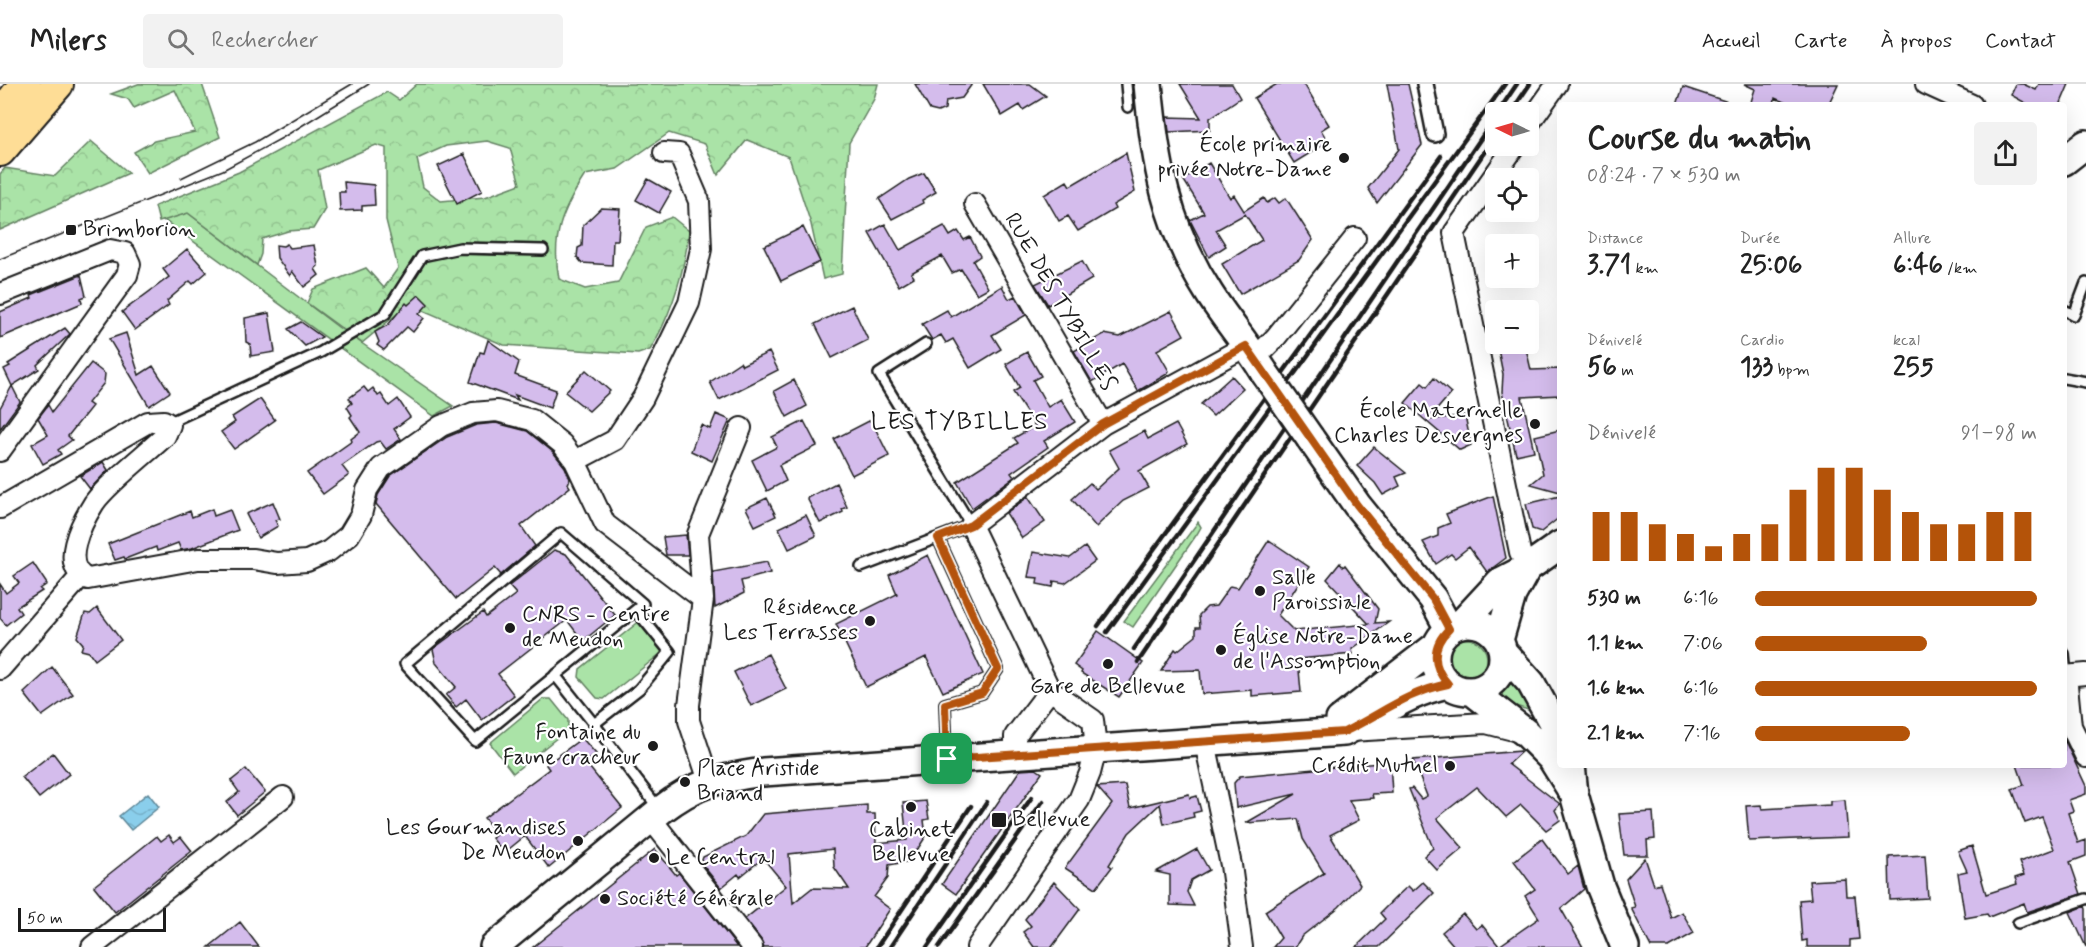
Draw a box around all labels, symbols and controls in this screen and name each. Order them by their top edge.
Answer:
search box [143,14,563,68]
text: Milers [30,23,107,60]
icon: search [164,25,197,58]
text: Rechercher [212,27,319,55]
text: Accueil [1702,27,1761,55]
text: Carte [1794,27,1848,55]
text: À propos [1881,27,1952,55]
text: Contact [1985,27,2056,55]
north arrow [1485,102,1539,156]
map controls [1485,102,1539,354]
text: Course du matin [1587,117,1811,161]
button: share [1974,122,2037,185]
place label: École primaire privée Notre-Dame [1157,130,1332,184]
marker: École primaire privée Notre-Dame [1337,151,1351,165]
text: 08:24 · 7 × 530 m [1587,162,1741,189]
button: locate [1485,168,1539,222]
street label: RUE DES TYBILLES [998,208,1122,396]
place label: Brimborion [83,216,195,244]
marker: Brimborion [64,223,78,237]
text: Distance [1587,228,1643,249]
text: Durée [1740,228,1780,249]
text: Allure [1893,228,1931,249]
button: + [1485,234,1539,288]
text: 3.71 [1587,249,1631,283]
text: 25:06 [1740,249,1802,283]
text: 6:46 [1893,249,1943,283]
text: km [1631,258,1659,279]
text: /km [1943,258,1977,279]
button: − [1485,300,1539,354]
text: Dénivelé [1587,330,1642,351]
text: Cardio [1740,330,1784,351]
text: kcal [1893,330,1920,351]
text: 56 [1587,351,1617,385]
text: 133 [1740,351,1773,385]
text: 255 [1893,351,1934,385]
text: m [1617,360,1634,381]
text: bpm [1773,360,1810,381]
place label: École Maternelle Charles Desvergnes [1334,396,1523,451]
district label: LES TYBILLES [871,407,1049,438]
marker: École Maternelle Charles Desvergnes [1528,417,1542,431]
text: Dénivelé [1587,420,1656,447]
text: 91–98 m [1961,420,2037,447]
place label: Salle Paroissiale [1272,564,1372,617]
marker: Salle Paroissiale [1253,584,1267,598]
text: 530 m [1587,585,1641,612]
text: 6:16 [1683,585,1719,612]
place label: Résidence Les Terrasses [723,594,858,647]
place label: CNRS - Centre de Meudon [522,601,670,654]
marker: Résidence Les Terrasses [863,614,877,628]
marker: CNRS - Centre de Meudon [503,621,517,635]
place label: Église Notre-Dame de l'Assomption [1233,622,1413,676]
text: 1.1 km [1587,630,1644,657]
text: 7:06 [1683,630,1723,657]
marker: Église Notre-Dame de l'Assomption [1214,643,1228,657]
marker: Gare de Bellevue [1101,657,1115,671]
place label: Gare de Bellevue [1030,673,1186,701]
text: 1.6 km [1587,675,1645,702]
text: 6:16 [1683,675,1719,702]
place label: Fontaine du Faune cracheur [503,719,641,772]
text: 2.1 km [1587,720,1644,747]
text: 7:16 [1683,720,1720,747]
pin [921,733,972,784]
marker: Fontaine du Faune cracheur [646,739,660,753]
icon: arrive [930,742,963,775]
place label: Crédit Mutuel [1311,752,1438,780]
place label: Place Aristide Briand [697,755,819,808]
marker: Crédit Mutuel [1443,759,1457,773]
marker: Place Aristide Briand [678,775,692,789]
marker: Cabinet Bellevue [904,800,918,814]
place label: Bellevue [1012,806,1090,834]
marker: Bellevue [990,811,1008,829]
place label: Les Gourmandises De Meudon [386,814,566,867]
place label: Cabinet Bellevue [869,816,953,869]
marker: Les Gourmandises De Meudon [571,834,585,848]
place label: Le Central [666,844,775,872]
marker: Le Central [647,851,661,865]
place label: Société Générale [617,885,774,913]
marker: Société Générale [598,892,612,906]
scale bar [18,905,166,932]
text: 50 m [27,908,63,929]

